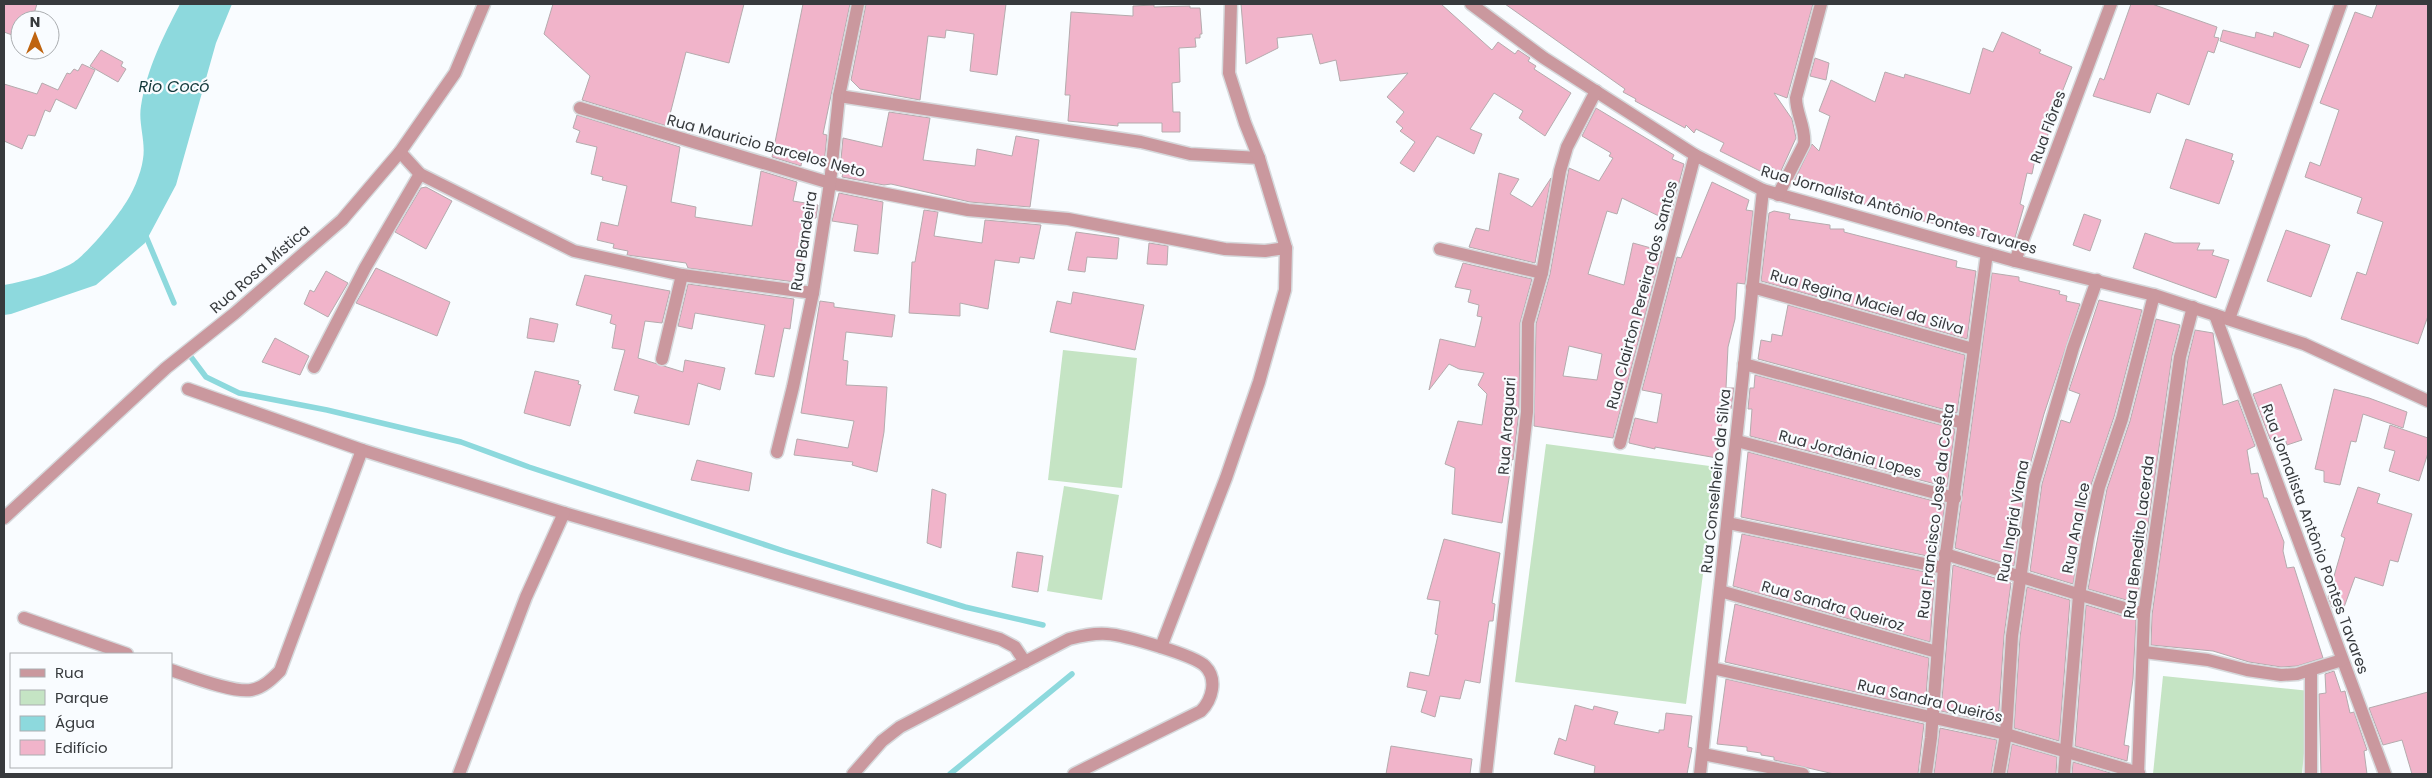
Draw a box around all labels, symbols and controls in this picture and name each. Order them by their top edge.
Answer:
north arrow [10,10,60,60]
text: N [30,12,40,32]
water label: Rio Cocó [138,75,210,98]
street label: Rua Flôres [2025,87,2071,166]
street label: Rua Mauricio Barcelos Neto [665,109,868,182]
street label: Rua Jornalista Antônio Pontes Tavares [1759,160,2040,259]
street label: Rua Clairton Pereira dos Santos [1601,178,1682,411]
street label: Rua Bandeira [785,190,822,292]
street label: Rua Rosa Mística [205,219,314,318]
street label: Rua Regina Maciel da Silva [1768,264,1967,339]
street label: Rua Araguari [1493,376,1520,476]
street label: Rua Conselheiro da Silva [1695,388,1736,574]
street label: Rua Jornalista Antônio Pontes Tavares [2257,401,2374,677]
street label: Rua Francisco José da Costa [1912,402,1959,620]
street label: Rua Jordânia Lopes [1776,424,1924,483]
street label: Rua Benedito Lacerda [2118,454,2159,620]
street label: Rua Ingrid Viana [1991,458,2034,584]
street label: Rua Ana Ilce [2056,480,2095,575]
street label: Rua Sandra Queiroz [1759,575,1907,636]
legend [10,653,172,768]
text: Rua [55,662,84,683]
street label: Rua Sandra Queirós [1855,674,2005,728]
text: Parque [55,687,108,708]
text: Água [55,712,95,733]
text: Edifício [55,737,108,758]

